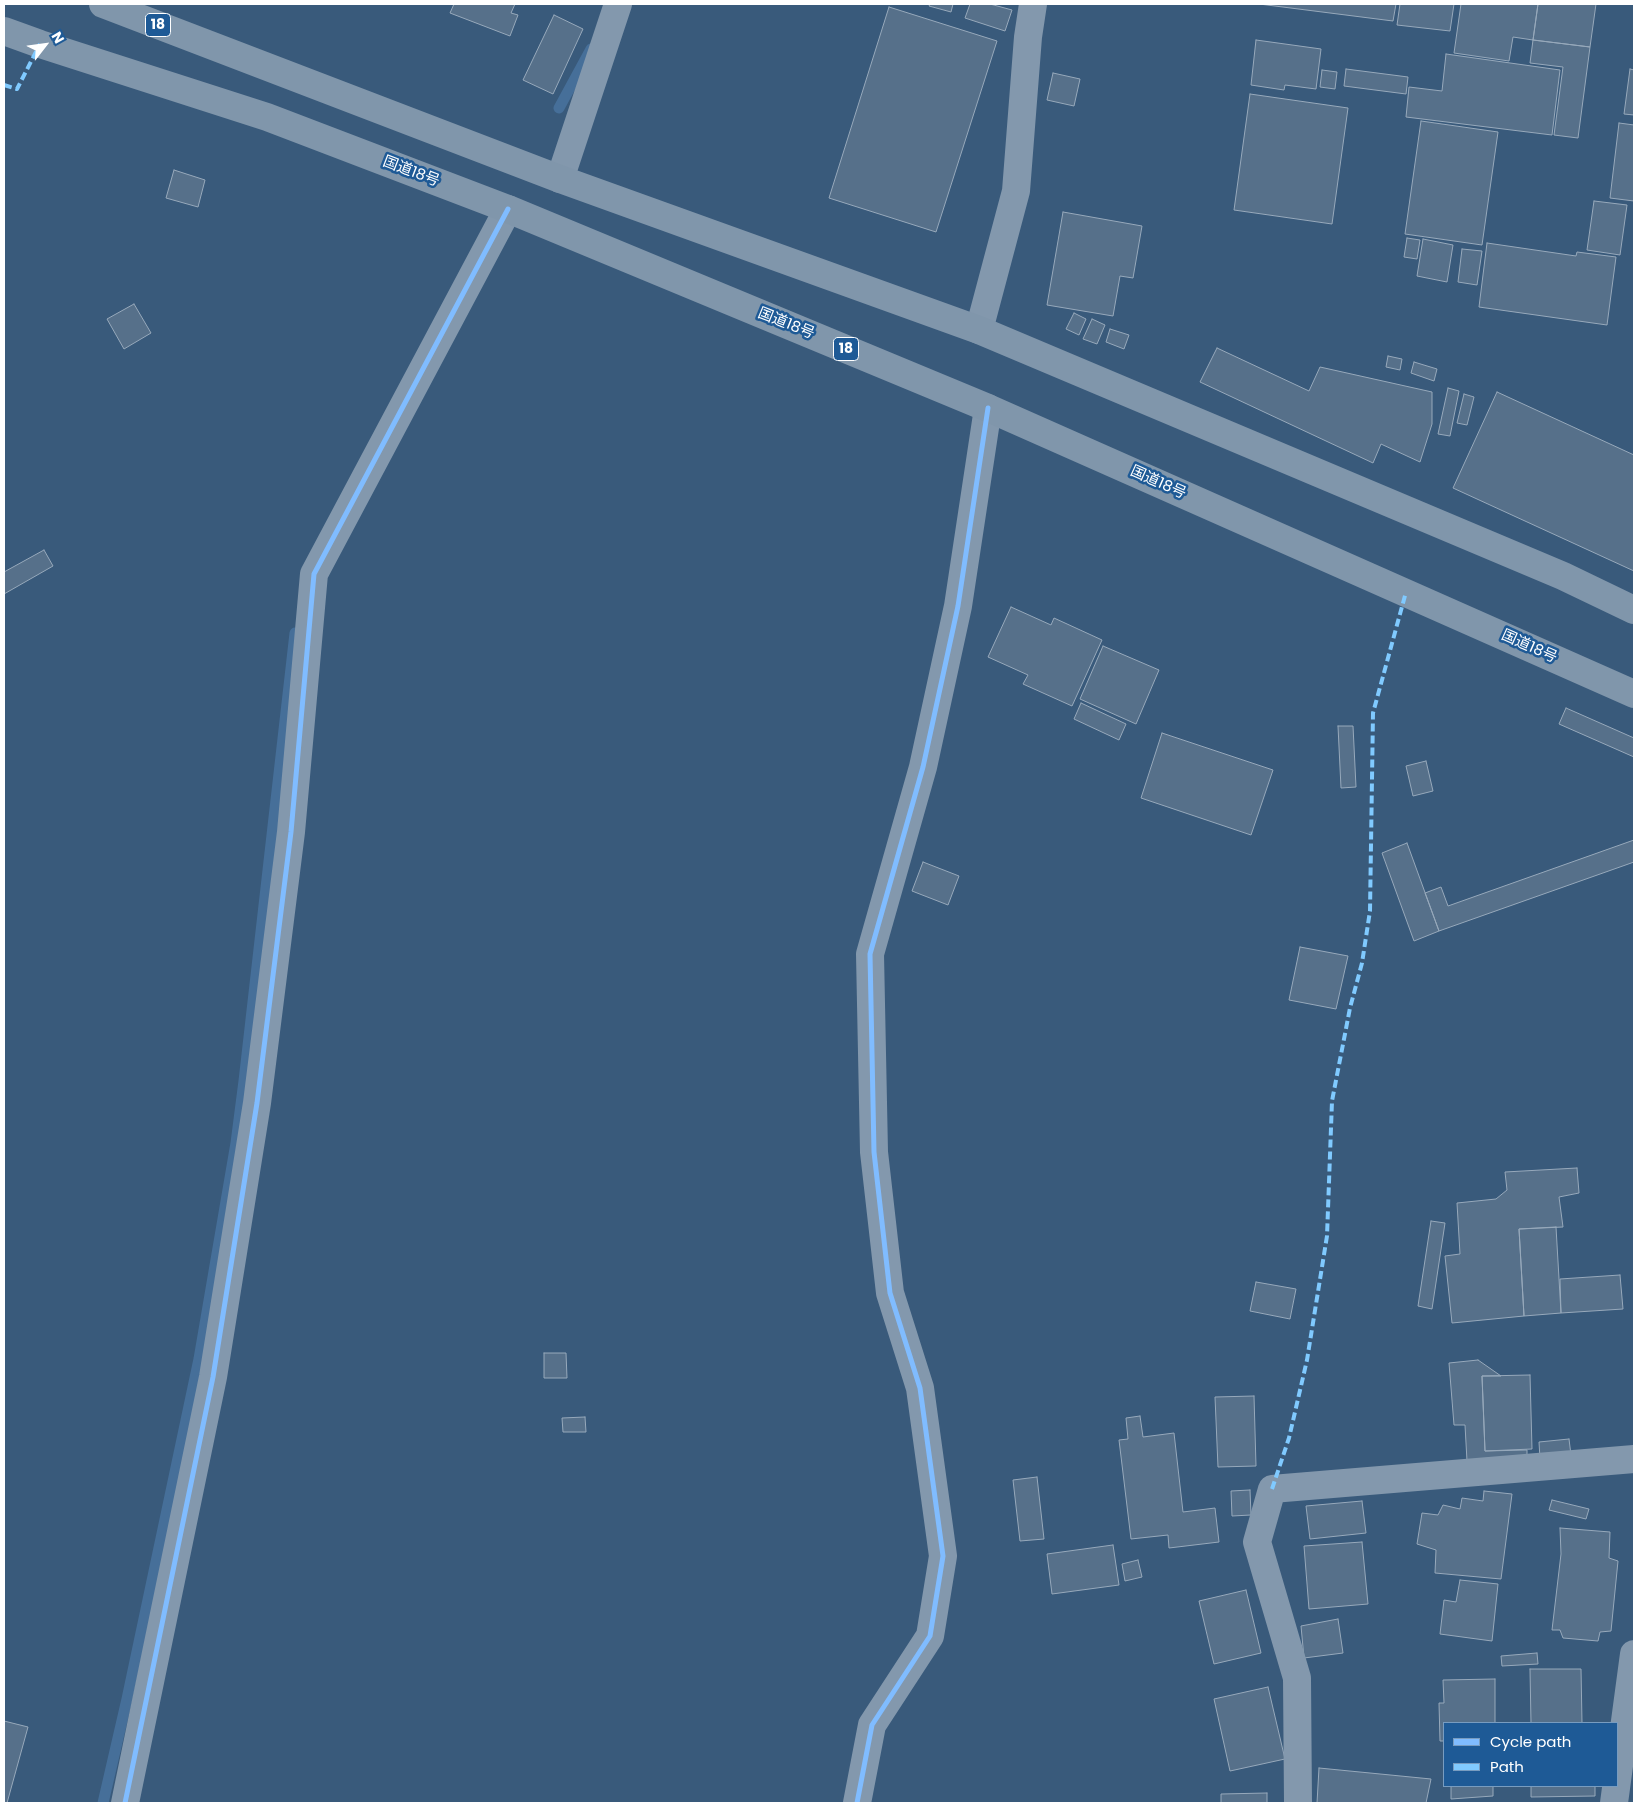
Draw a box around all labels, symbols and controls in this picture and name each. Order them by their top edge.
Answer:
road number: 18 [146,14,170,36]
north arrow [20,20,70,70]
text: N [47,28,69,47]
street label: 国道18号 [380,153,442,191]
street label: 国道18号 [755,305,817,343]
road number: 18 [834,338,858,360]
street label: 国道18号 [1127,463,1189,503]
street label: 国道18号 [1498,627,1560,667]
legend [1443,1722,1618,1787]
text: Cycle path [1490,1731,1571,1752]
text: Path [1490,1756,1524,1777]

